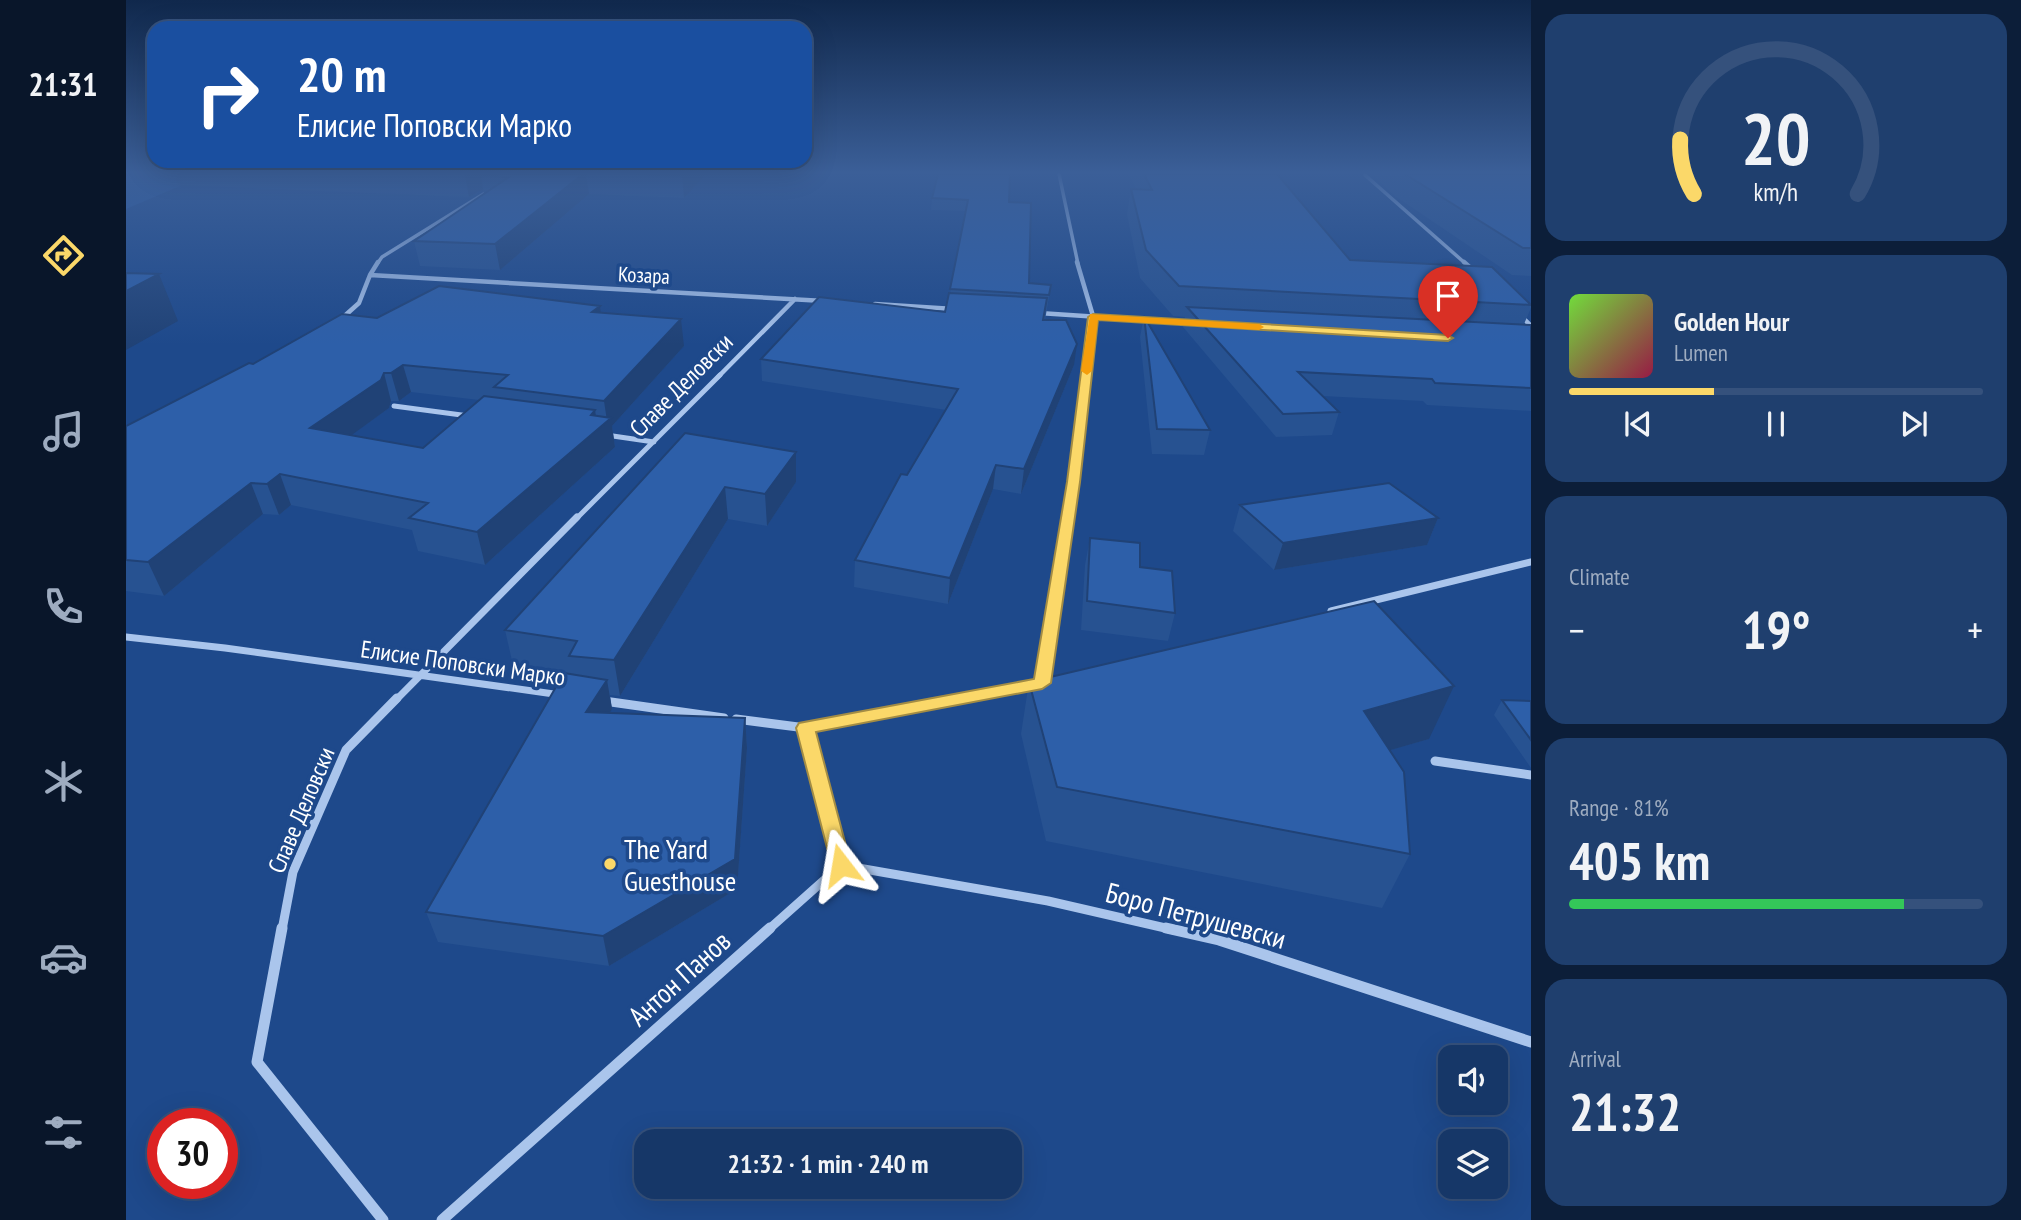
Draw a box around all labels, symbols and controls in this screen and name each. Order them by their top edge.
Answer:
text: 20 m [297,42,386,106]
icon: right [182,49,273,140]
text: 21:31 [28,63,98,105]
text: 20 [1741,90,1811,184]
text: Елисие Поповски Марко [297,104,572,146]
text: km/h [1754,175,1798,207]
icon: directions [39,231,88,280]
street label: Козара [617,260,671,290]
pin [1418,266,1478,338]
icon: arrive [1429,277,1467,315]
text: Golden Hour [1674,305,1789,338]
street label: Славе Деловски [623,327,739,443]
text: Lumen [1674,338,1728,367]
icon: previous [1619,405,1657,443]
icon: pause [1757,405,1795,443]
icon: next [1895,405,1933,443]
icon: music [39,407,88,456]
text: Climate [1569,562,1630,591]
icon: phone [39,582,88,631]
text: 19° [1742,596,1810,663]
text: − [1569,605,1585,654]
text: + [1967,605,1983,654]
street label: Елисие Поповски Марко [359,633,567,693]
street label: Славе Деловски [261,742,341,878]
icon: climate [39,757,88,806]
text: Range · 81% [1569,793,1669,822]
text: 405 km [1569,827,1710,894]
position arrow [804,828,878,902]
place label: The Yard Guesthouse [624,830,736,899]
marker: The Yard Guesthouse [602,856,618,872]
street label: Боро Петрушевски [1102,873,1290,957]
street label: Антон Панов [620,922,738,1034]
icon: car [39,933,88,982]
text: Arrival [1569,1044,1621,1073]
map controls [1438,1045,1508,1199]
button: sound [1438,1045,1508,1115]
text: 21:32 [1569,1078,1681,1145]
icon: filters [39,1108,88,1157]
speed limit sign: 30 [147,1108,238,1199]
button: layers [1438,1129,1508,1199]
text: 21:32 · 1 min · 240 m [728,1147,928,1180]

